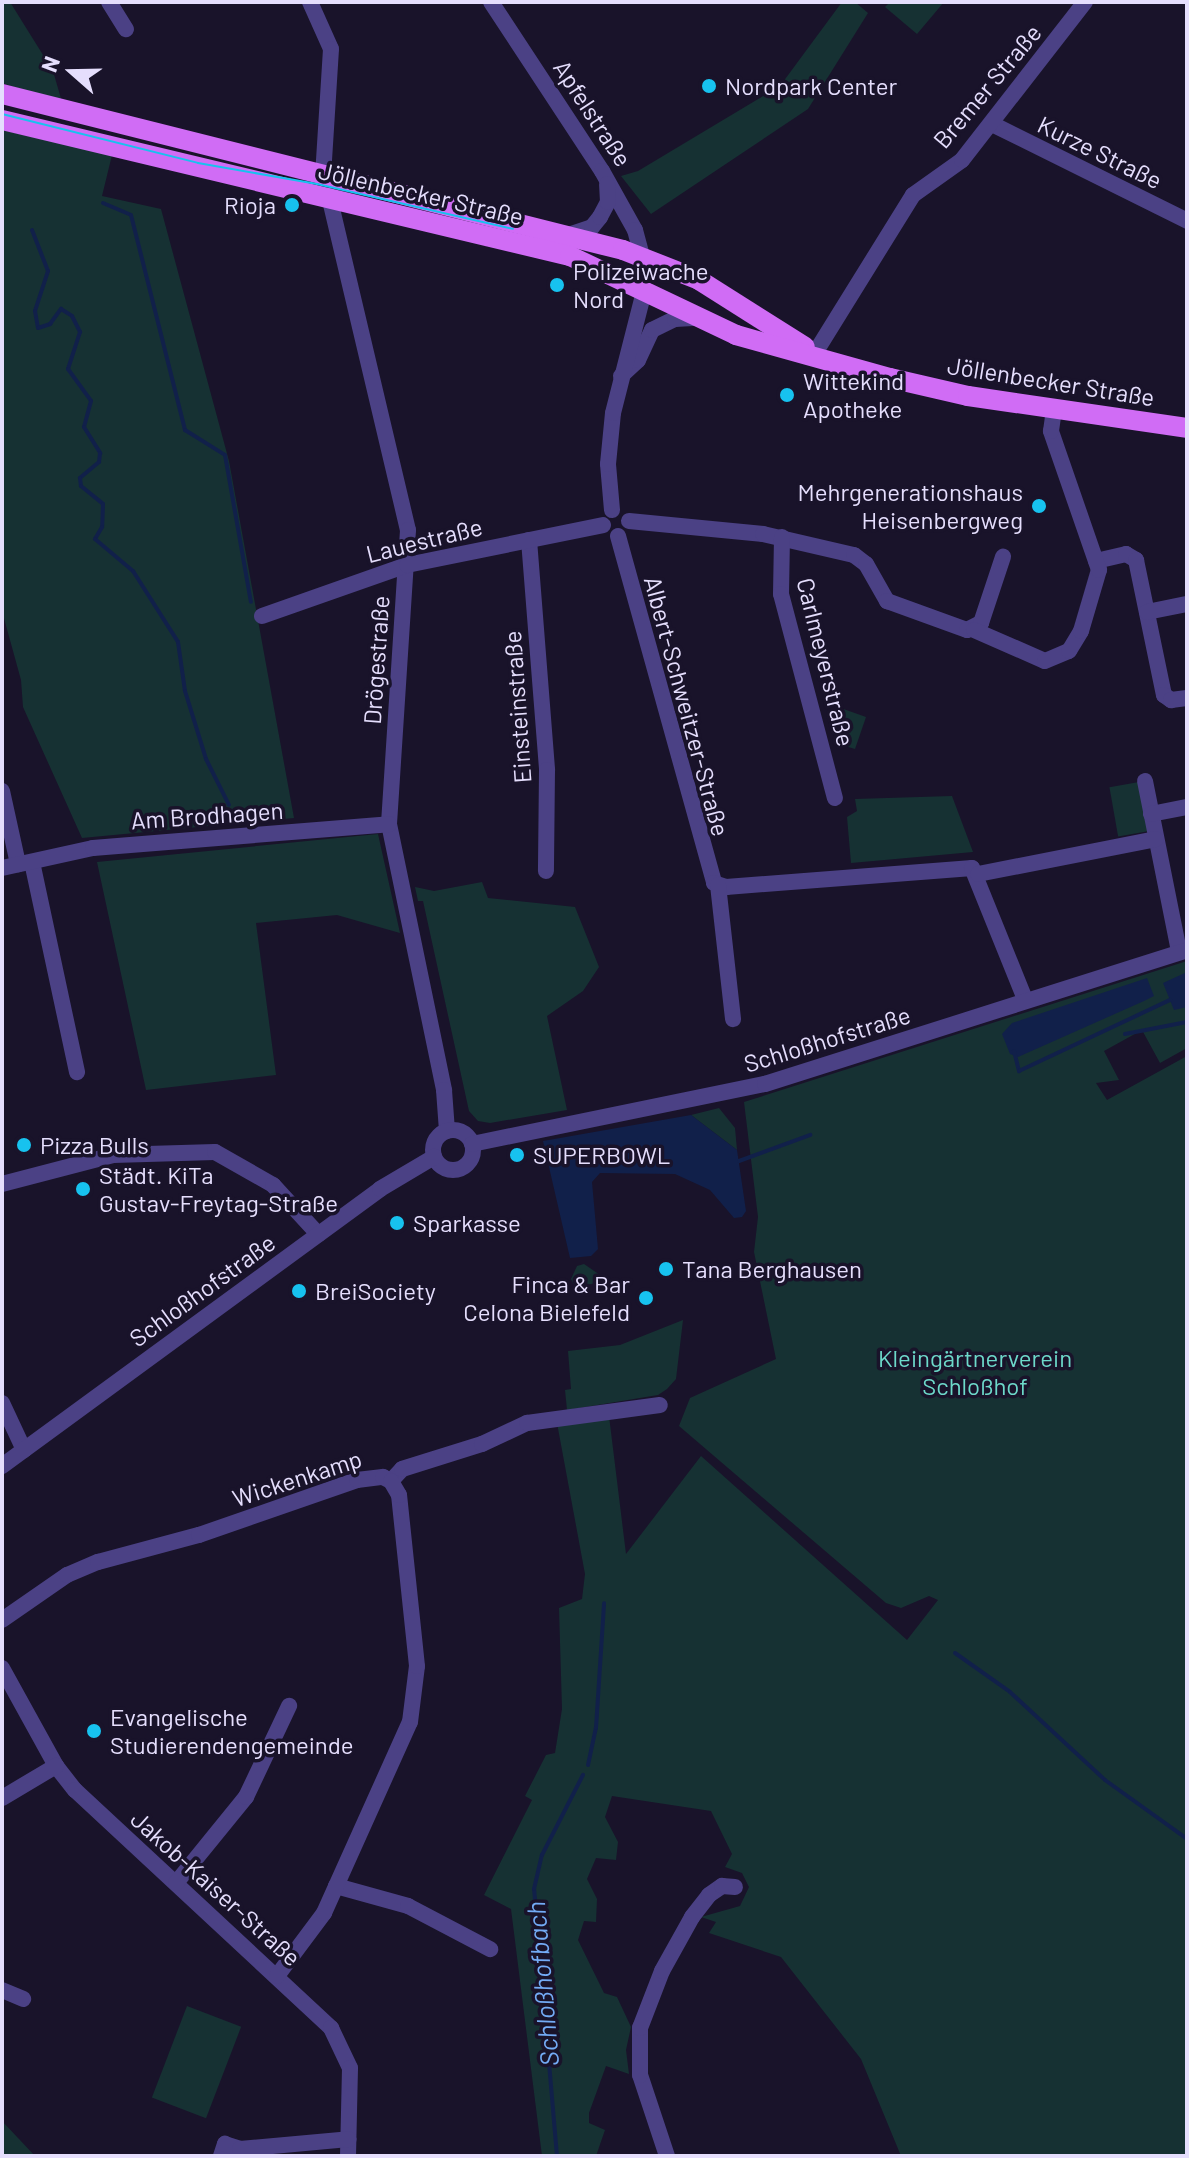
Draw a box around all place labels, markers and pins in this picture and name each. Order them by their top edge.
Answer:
place label: Nordpark Center [725,72,897,100]
marker: Nordpark Center [700,77,718,95]
place label: Rioja [224,191,276,219]
marker: Rioja [283,196,301,214]
place label: Polizeiwache Nord [573,257,708,313]
marker: Polizeiwache Nord [548,276,566,294]
place label: Wittekind Apotheke [803,367,904,423]
marker: Wittekind Apotheke [778,386,796,404]
place label: Mehrgenerationshaus Heisenbergweg [798,478,1023,534]
marker: Mehrgenerationshaus Heisenbergweg [1030,497,1048,515]
place label: Pizza Bulls [40,1131,149,1159]
marker: Pizza Bulls [15,1136,33,1154]
place label: SUPERBOWL [533,1141,670,1169]
marker: SUPERBOWL [508,1146,526,1164]
place label: Städt. KiTa Gustav-Freytag-Straße [99,1161,338,1217]
marker: Städt. KiTa Gustav-Freytag-Straße [74,1180,92,1198]
place label: Sparkasse [413,1209,521,1237]
marker: Sparkasse [388,1214,406,1232]
place label: Tana Berghausen [682,1255,862,1283]
marker: Tana Berghausen [657,1260,675,1278]
place label: Finca & Bar Celona Bielefeld [463,1270,630,1326]
place label: BreiSociety [315,1277,436,1305]
marker: BreiSociety [290,1282,308,1300]
marker: Finca & Bar Celona Bielefeld [637,1289,655,1307]
place label: Evangelische Studierendengemeinde [110,1703,354,1759]
marker: Evangelische Studierendengemeinde [85,1722,103,1740]

